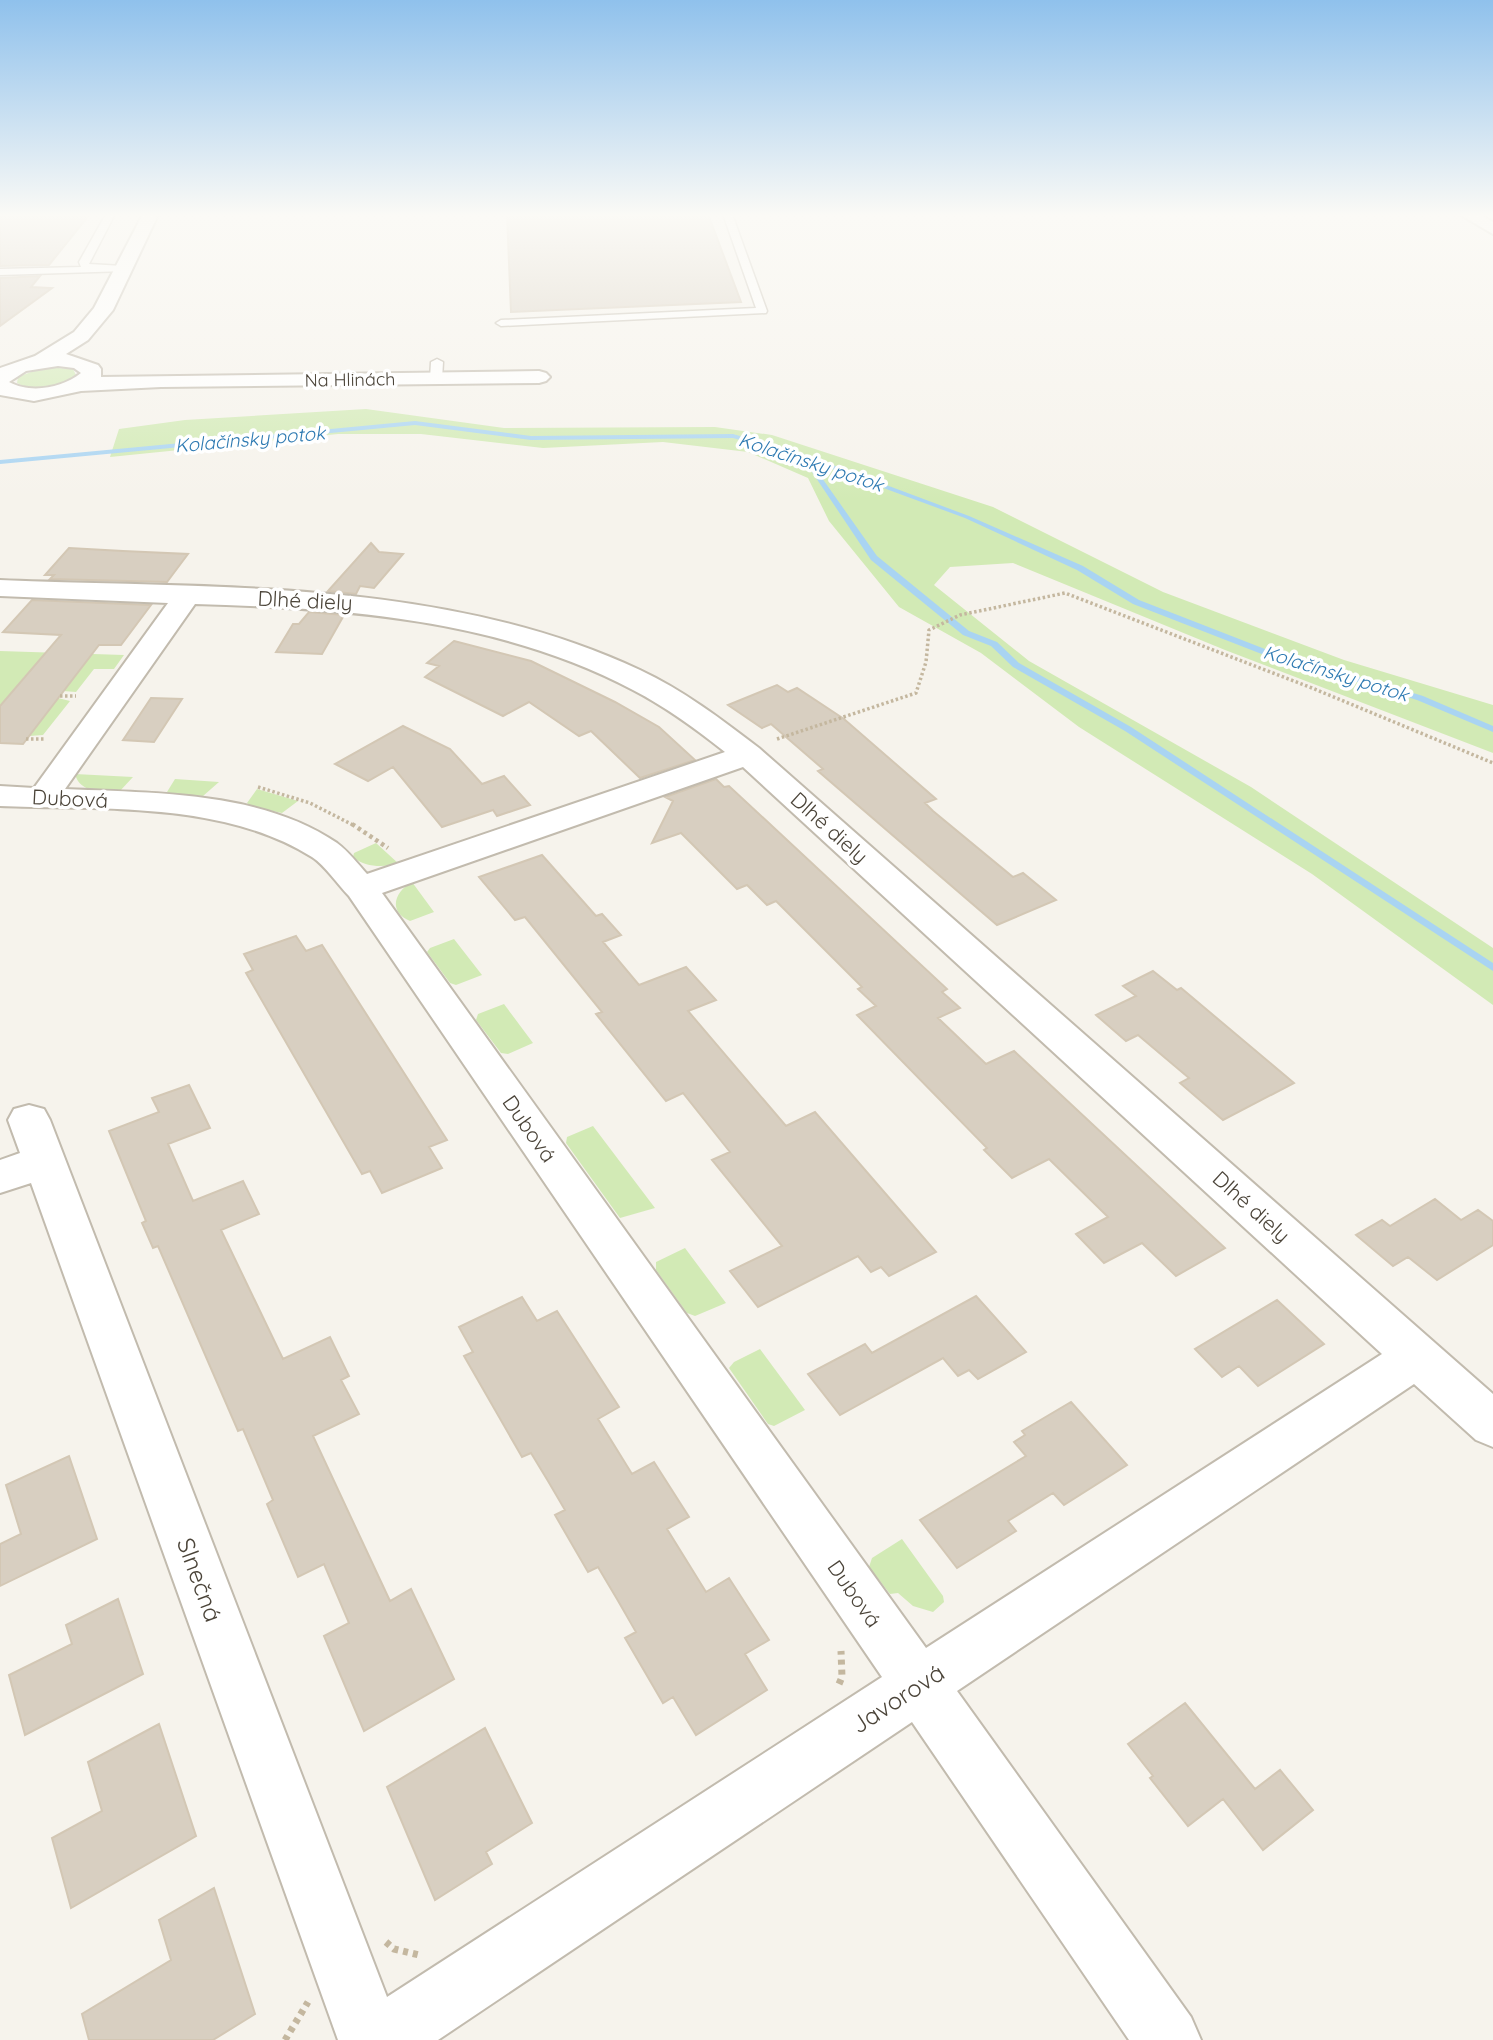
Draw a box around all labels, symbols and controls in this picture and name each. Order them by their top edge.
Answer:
street label: Na Hlinách [304,367,396,392]
water label: Kolačínsky potok [174,420,328,458]
water label: Kolačínsky potok [736,427,888,497]
street label: Dlhé diely [257,585,353,615]
water label: Kolačínsky potok [1260,639,1413,707]
street label: Dubová [31,783,109,813]
street label: Dlhé diely [786,786,874,869]
street label: Dubová [497,1090,562,1167]
street label: Dlhé diely [1208,1165,1296,1248]
street label: Slnečná [171,1534,229,1626]
street label: Dubová [822,1555,887,1632]
street label: Javorová [845,1657,950,1739]

